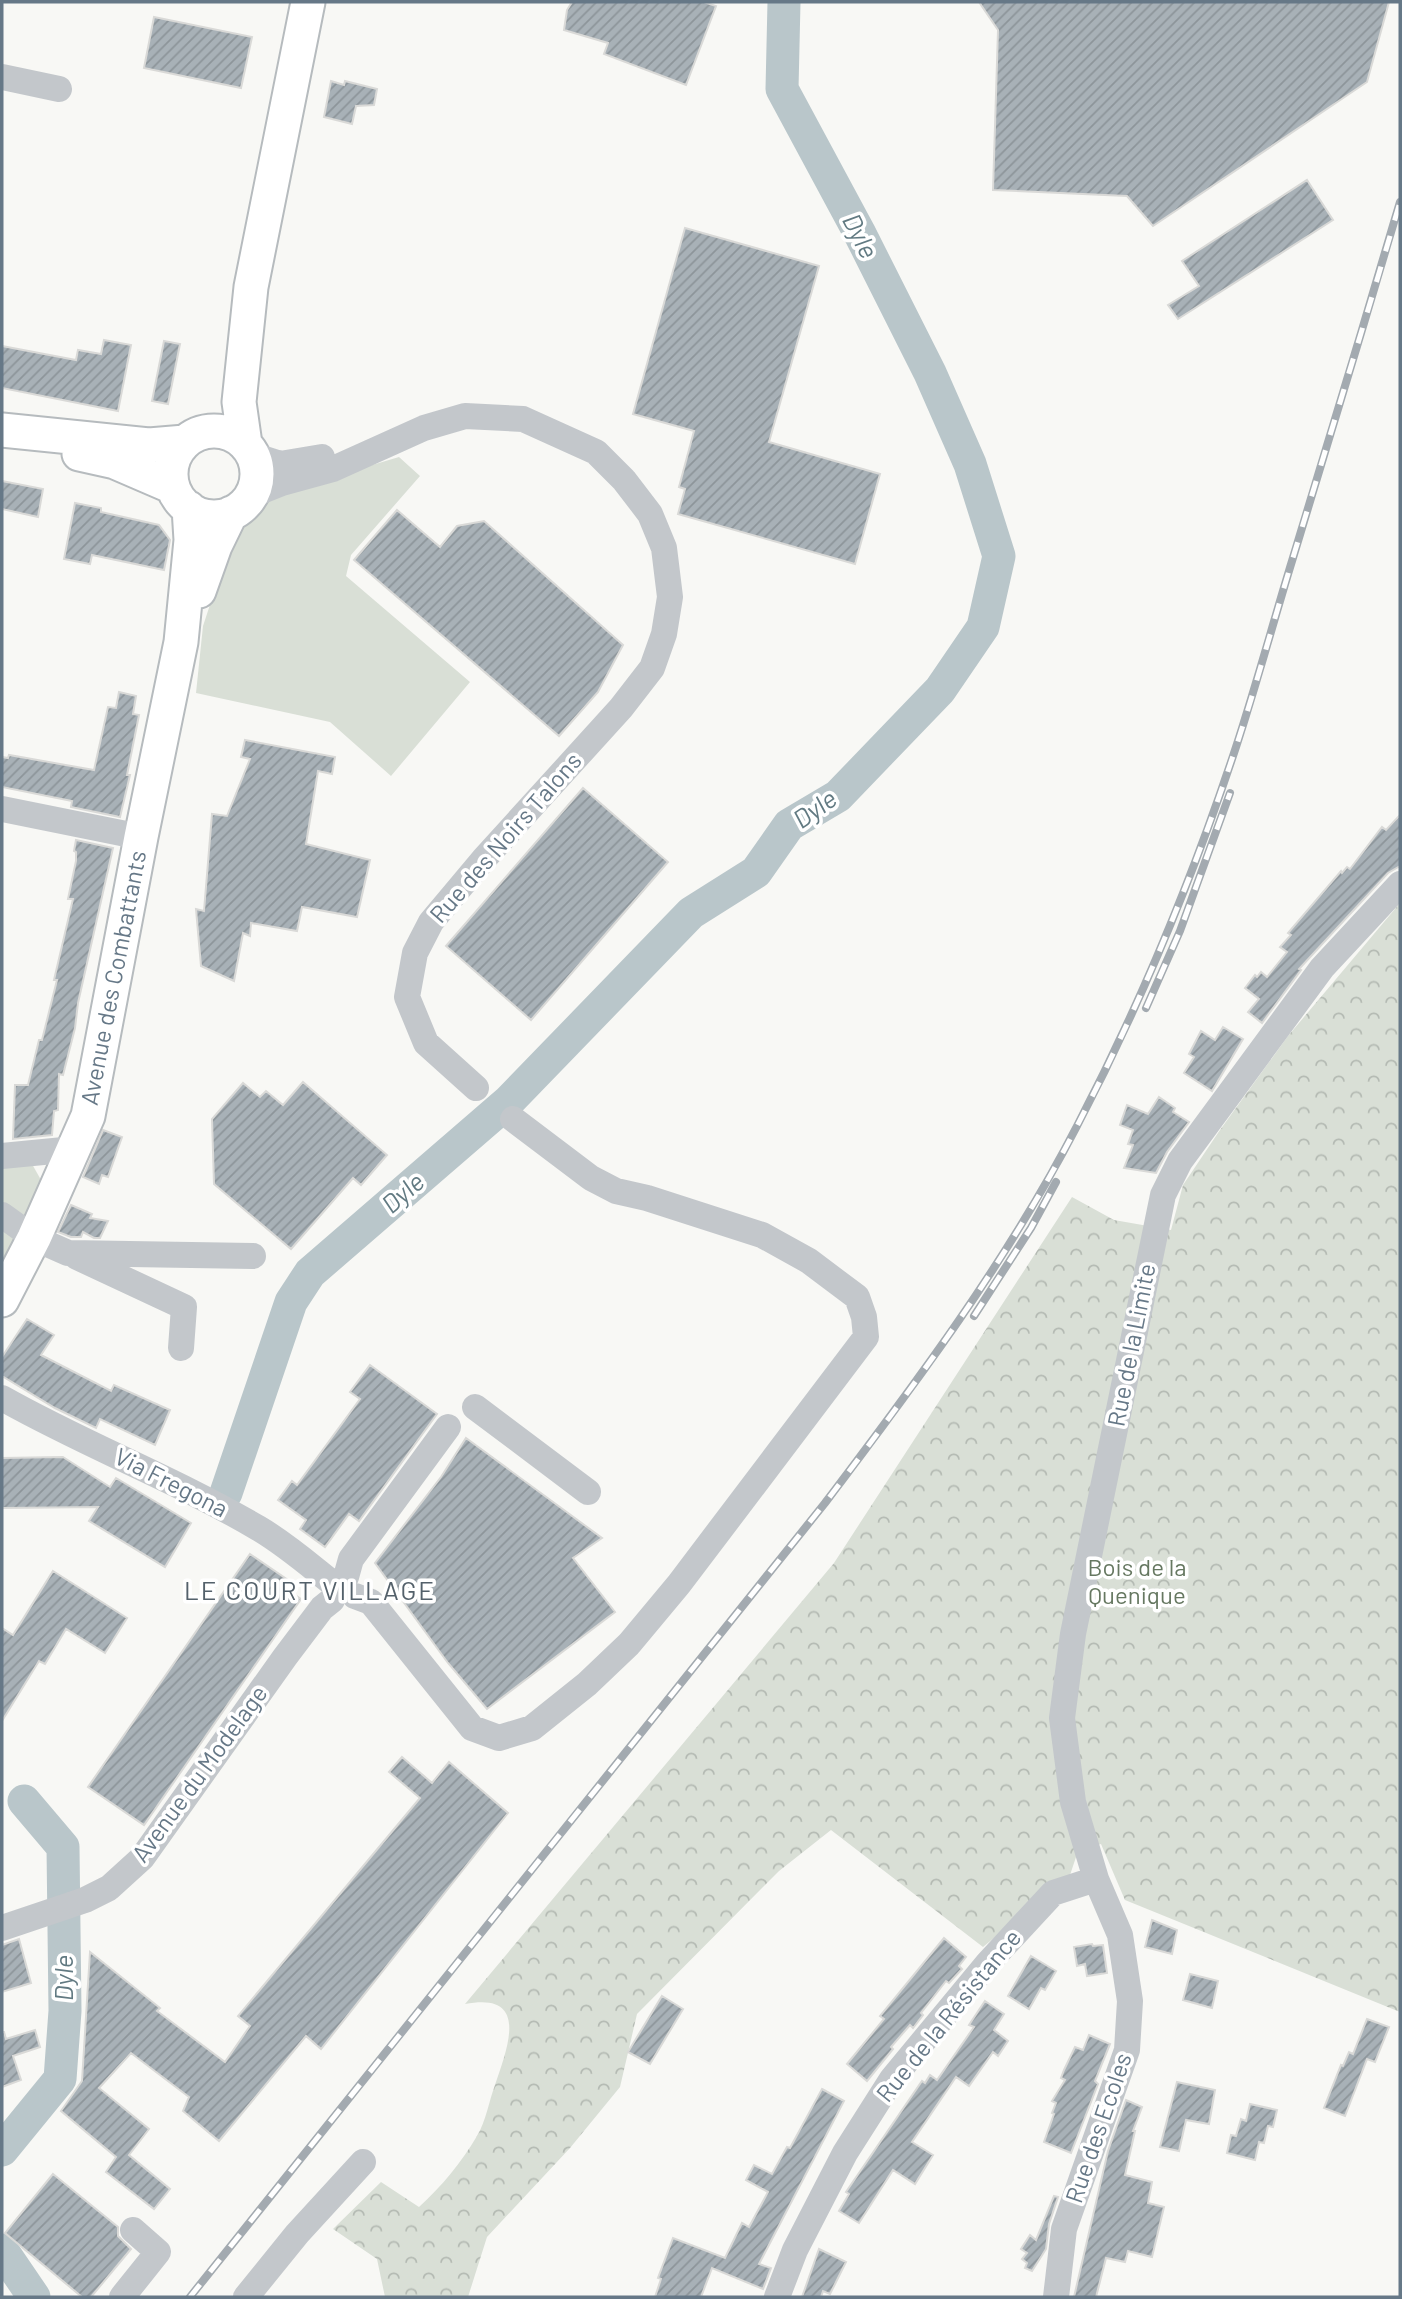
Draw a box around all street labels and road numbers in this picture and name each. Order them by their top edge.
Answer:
street label: Rue des Noirs Talons [423,746,587,928]
street label: Avenue des Combattants [74,848,151,1107]
street label: Rue de la Limite [1101,1261,1161,1429]
street label: Via Fregona [110,1441,233,1523]
street label: Avenue du Modelage [125,1679,273,1867]
street label: Rue de la Résistance [869,1923,1026,2107]
street label: Rue des Ecoles [1058,2049,1137,2206]

